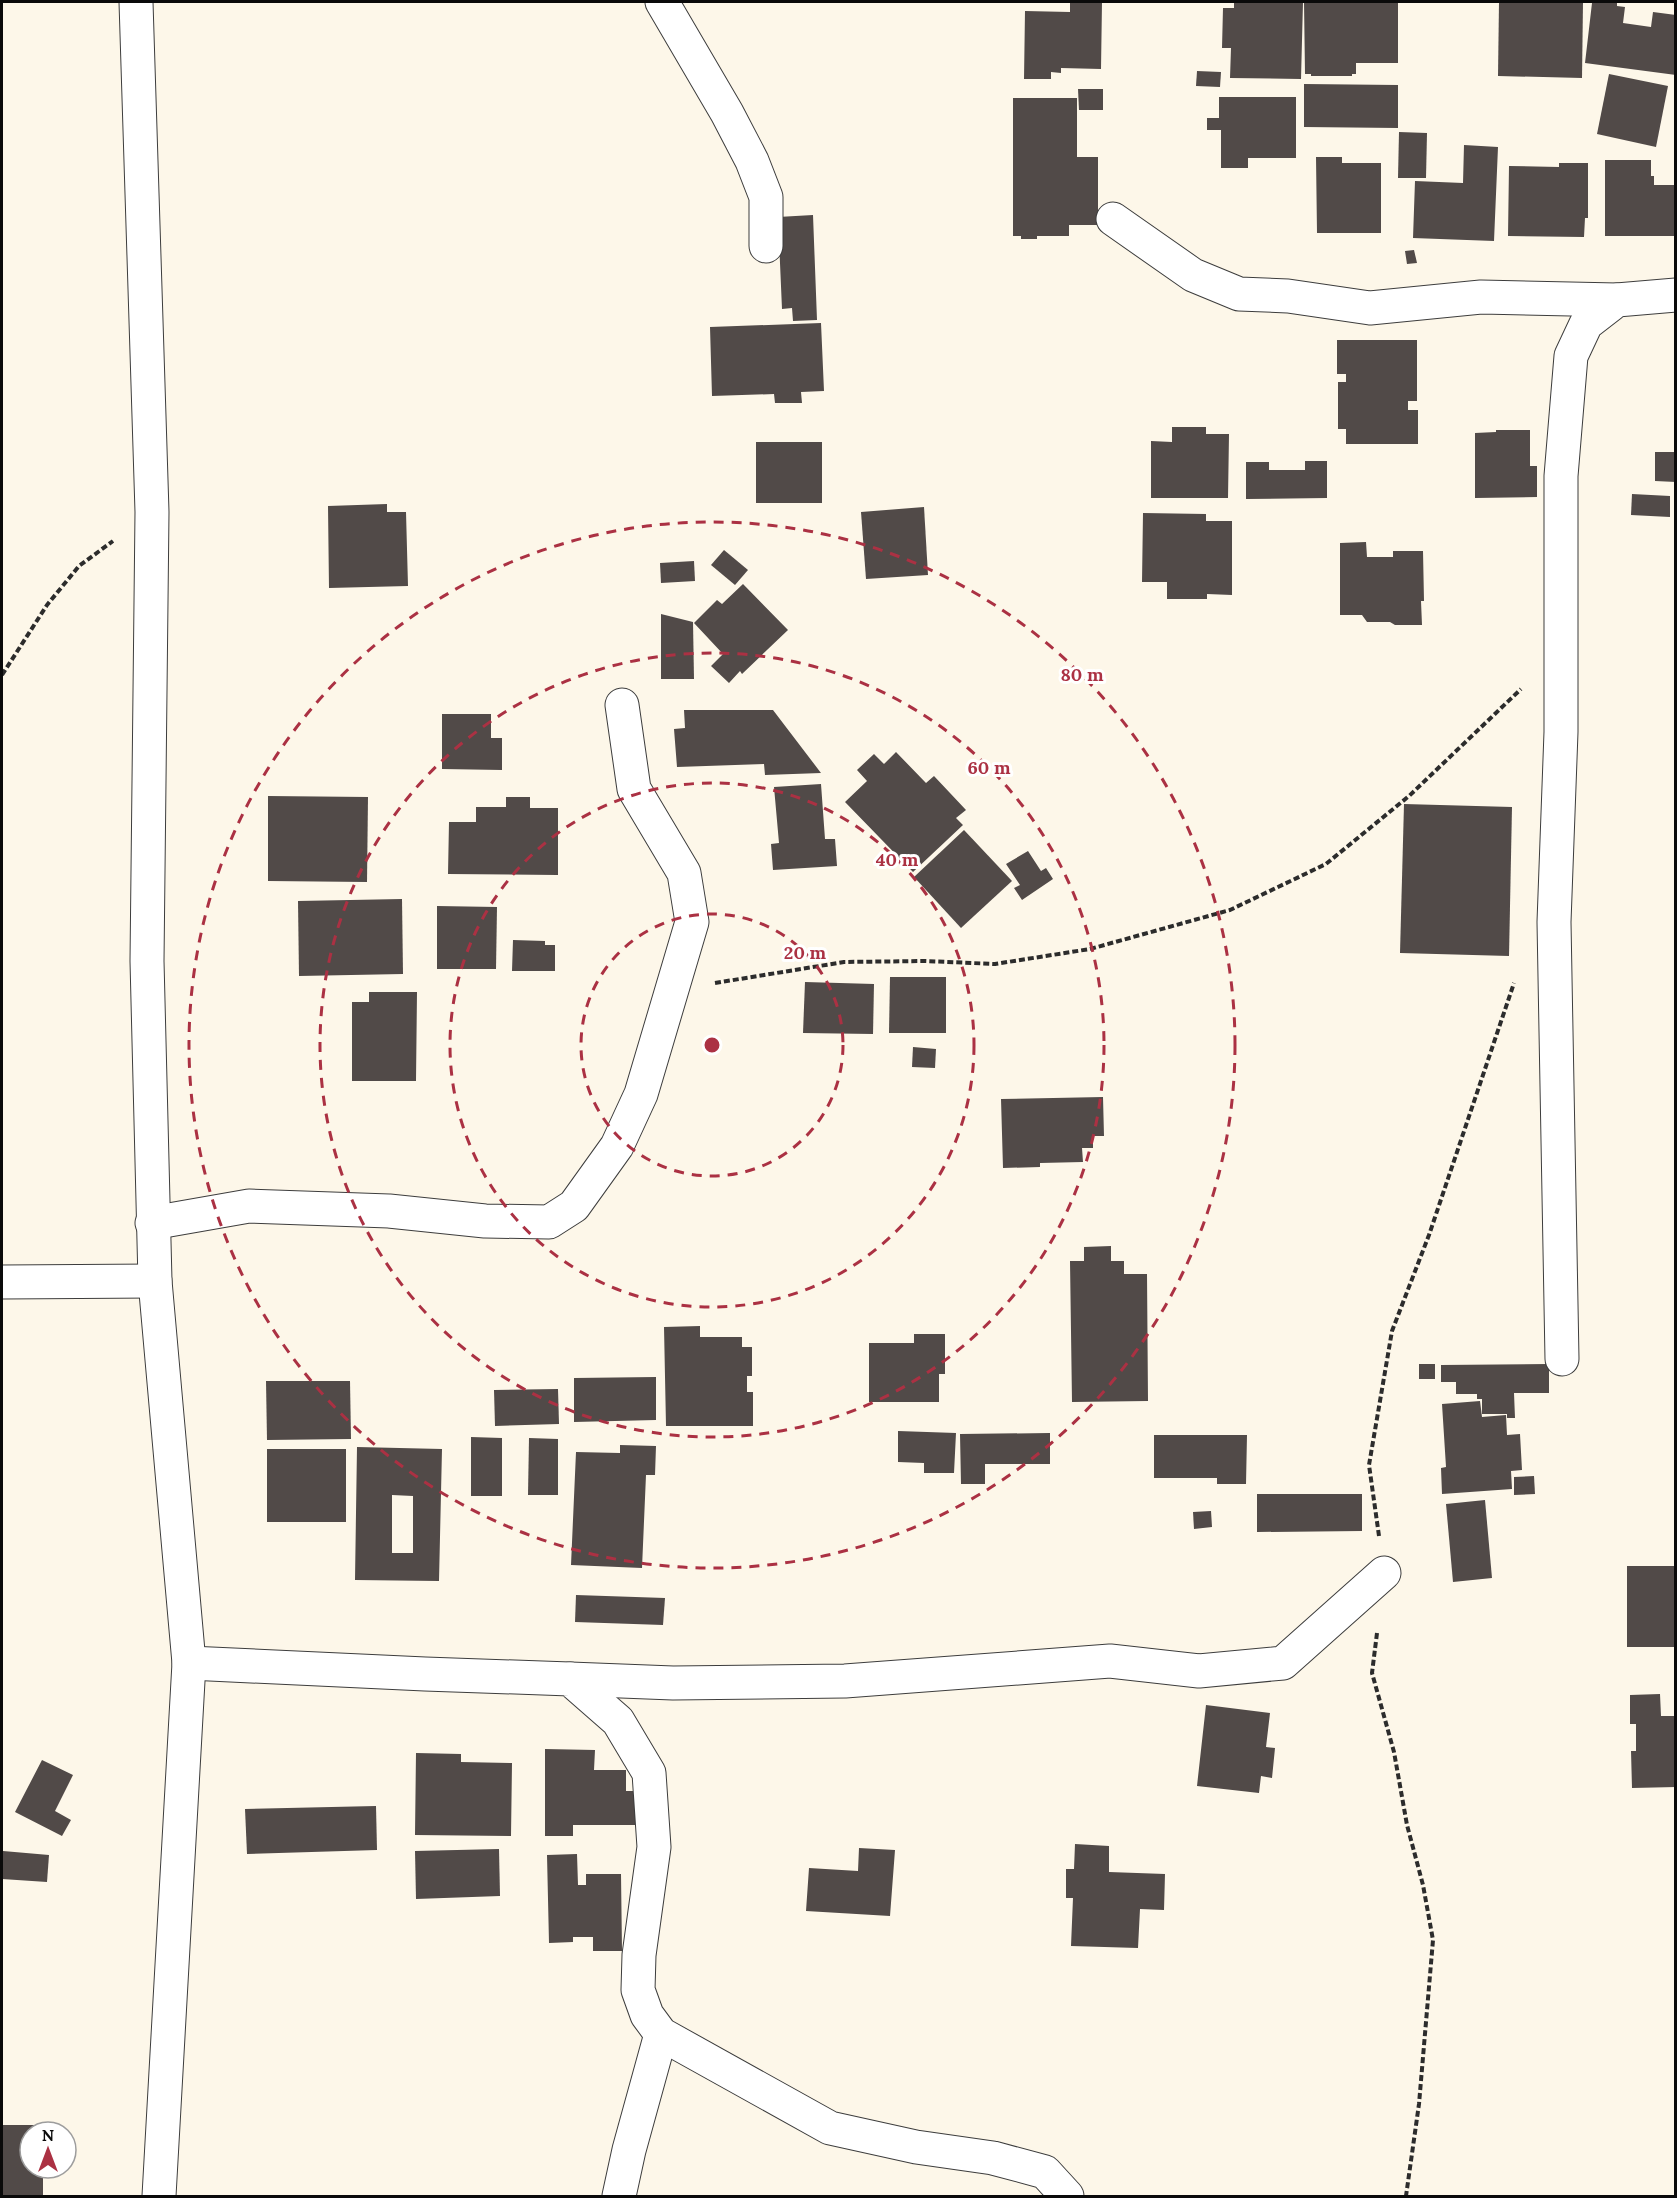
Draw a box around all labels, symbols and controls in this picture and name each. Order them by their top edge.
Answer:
text: 80 m [1060,663,1104,686]
text: 60 m [967,756,1011,779]
text: 40 m [876,848,919,871]
text: 20 m [784,941,827,964]
centre of rings [702,1035,722,1055]
north arrow [18,2120,78,2180]
text: N [42,2125,54,2145]

